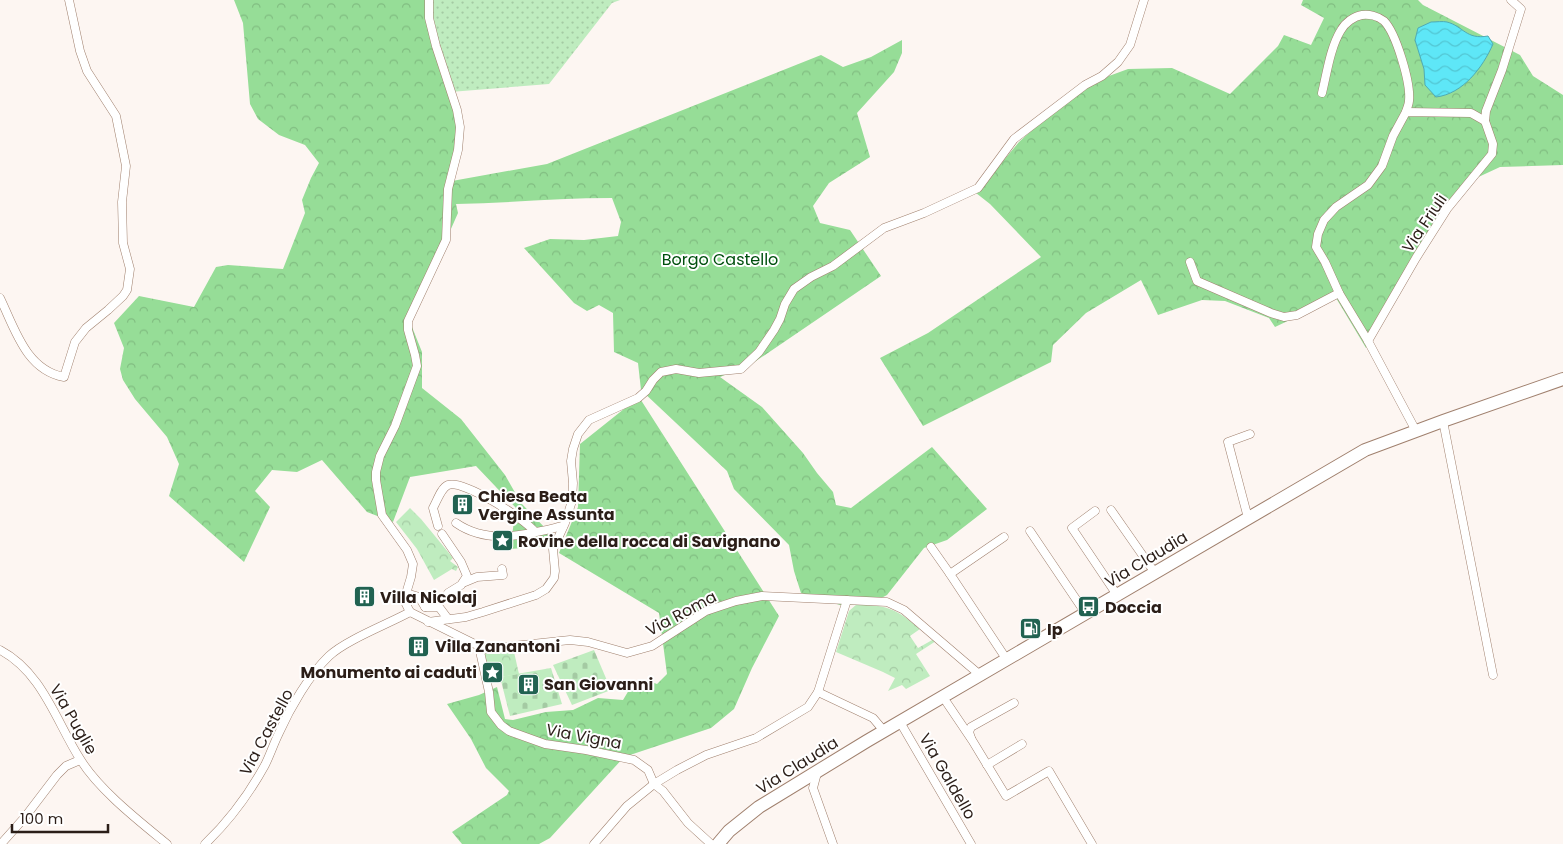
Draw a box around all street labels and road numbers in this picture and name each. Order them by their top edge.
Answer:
street label: Via Friuli [1396,190,1452,257]
street label: Via Claudia [1101,526,1192,593]
street label: Via Roma [642,585,721,642]
street label: Via Puglie [44,680,103,759]
street label: Via Castello [234,685,299,780]
street label: Via Vigna [544,718,624,755]
street label: Via Galdello [914,729,981,824]
street label: Via Claudia [752,731,843,800]

